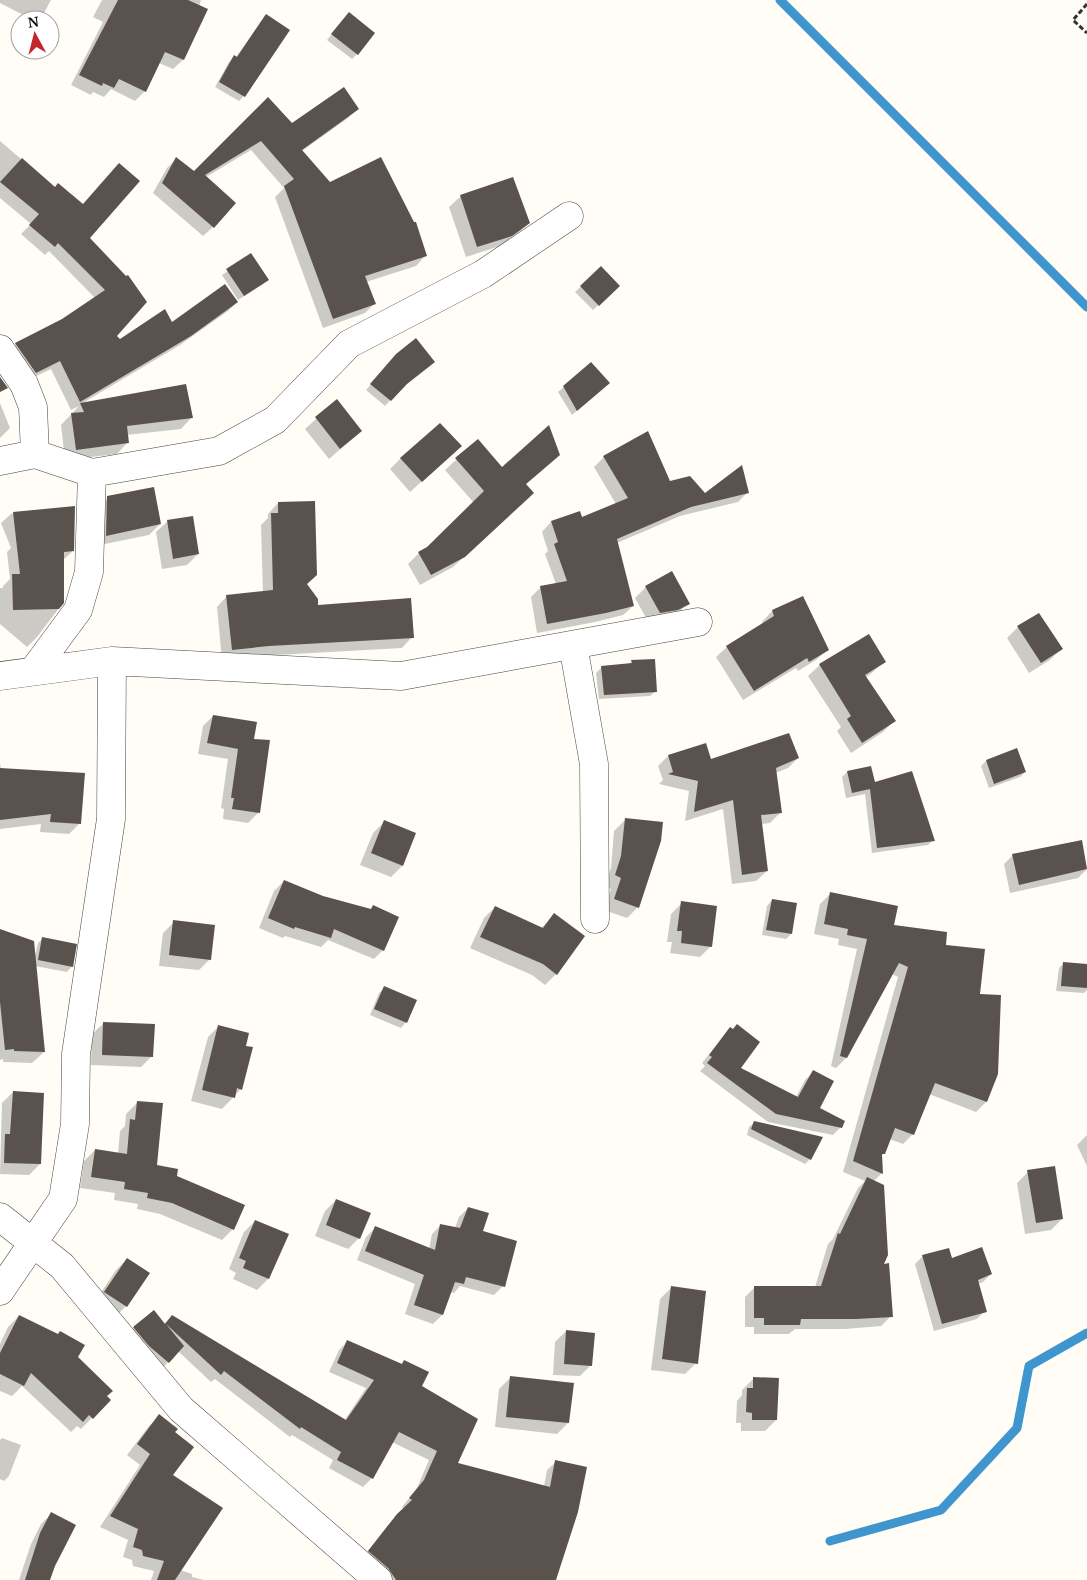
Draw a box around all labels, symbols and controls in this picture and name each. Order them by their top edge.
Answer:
north arrow [10,10,60,60]
text: N [27,11,40,32]

